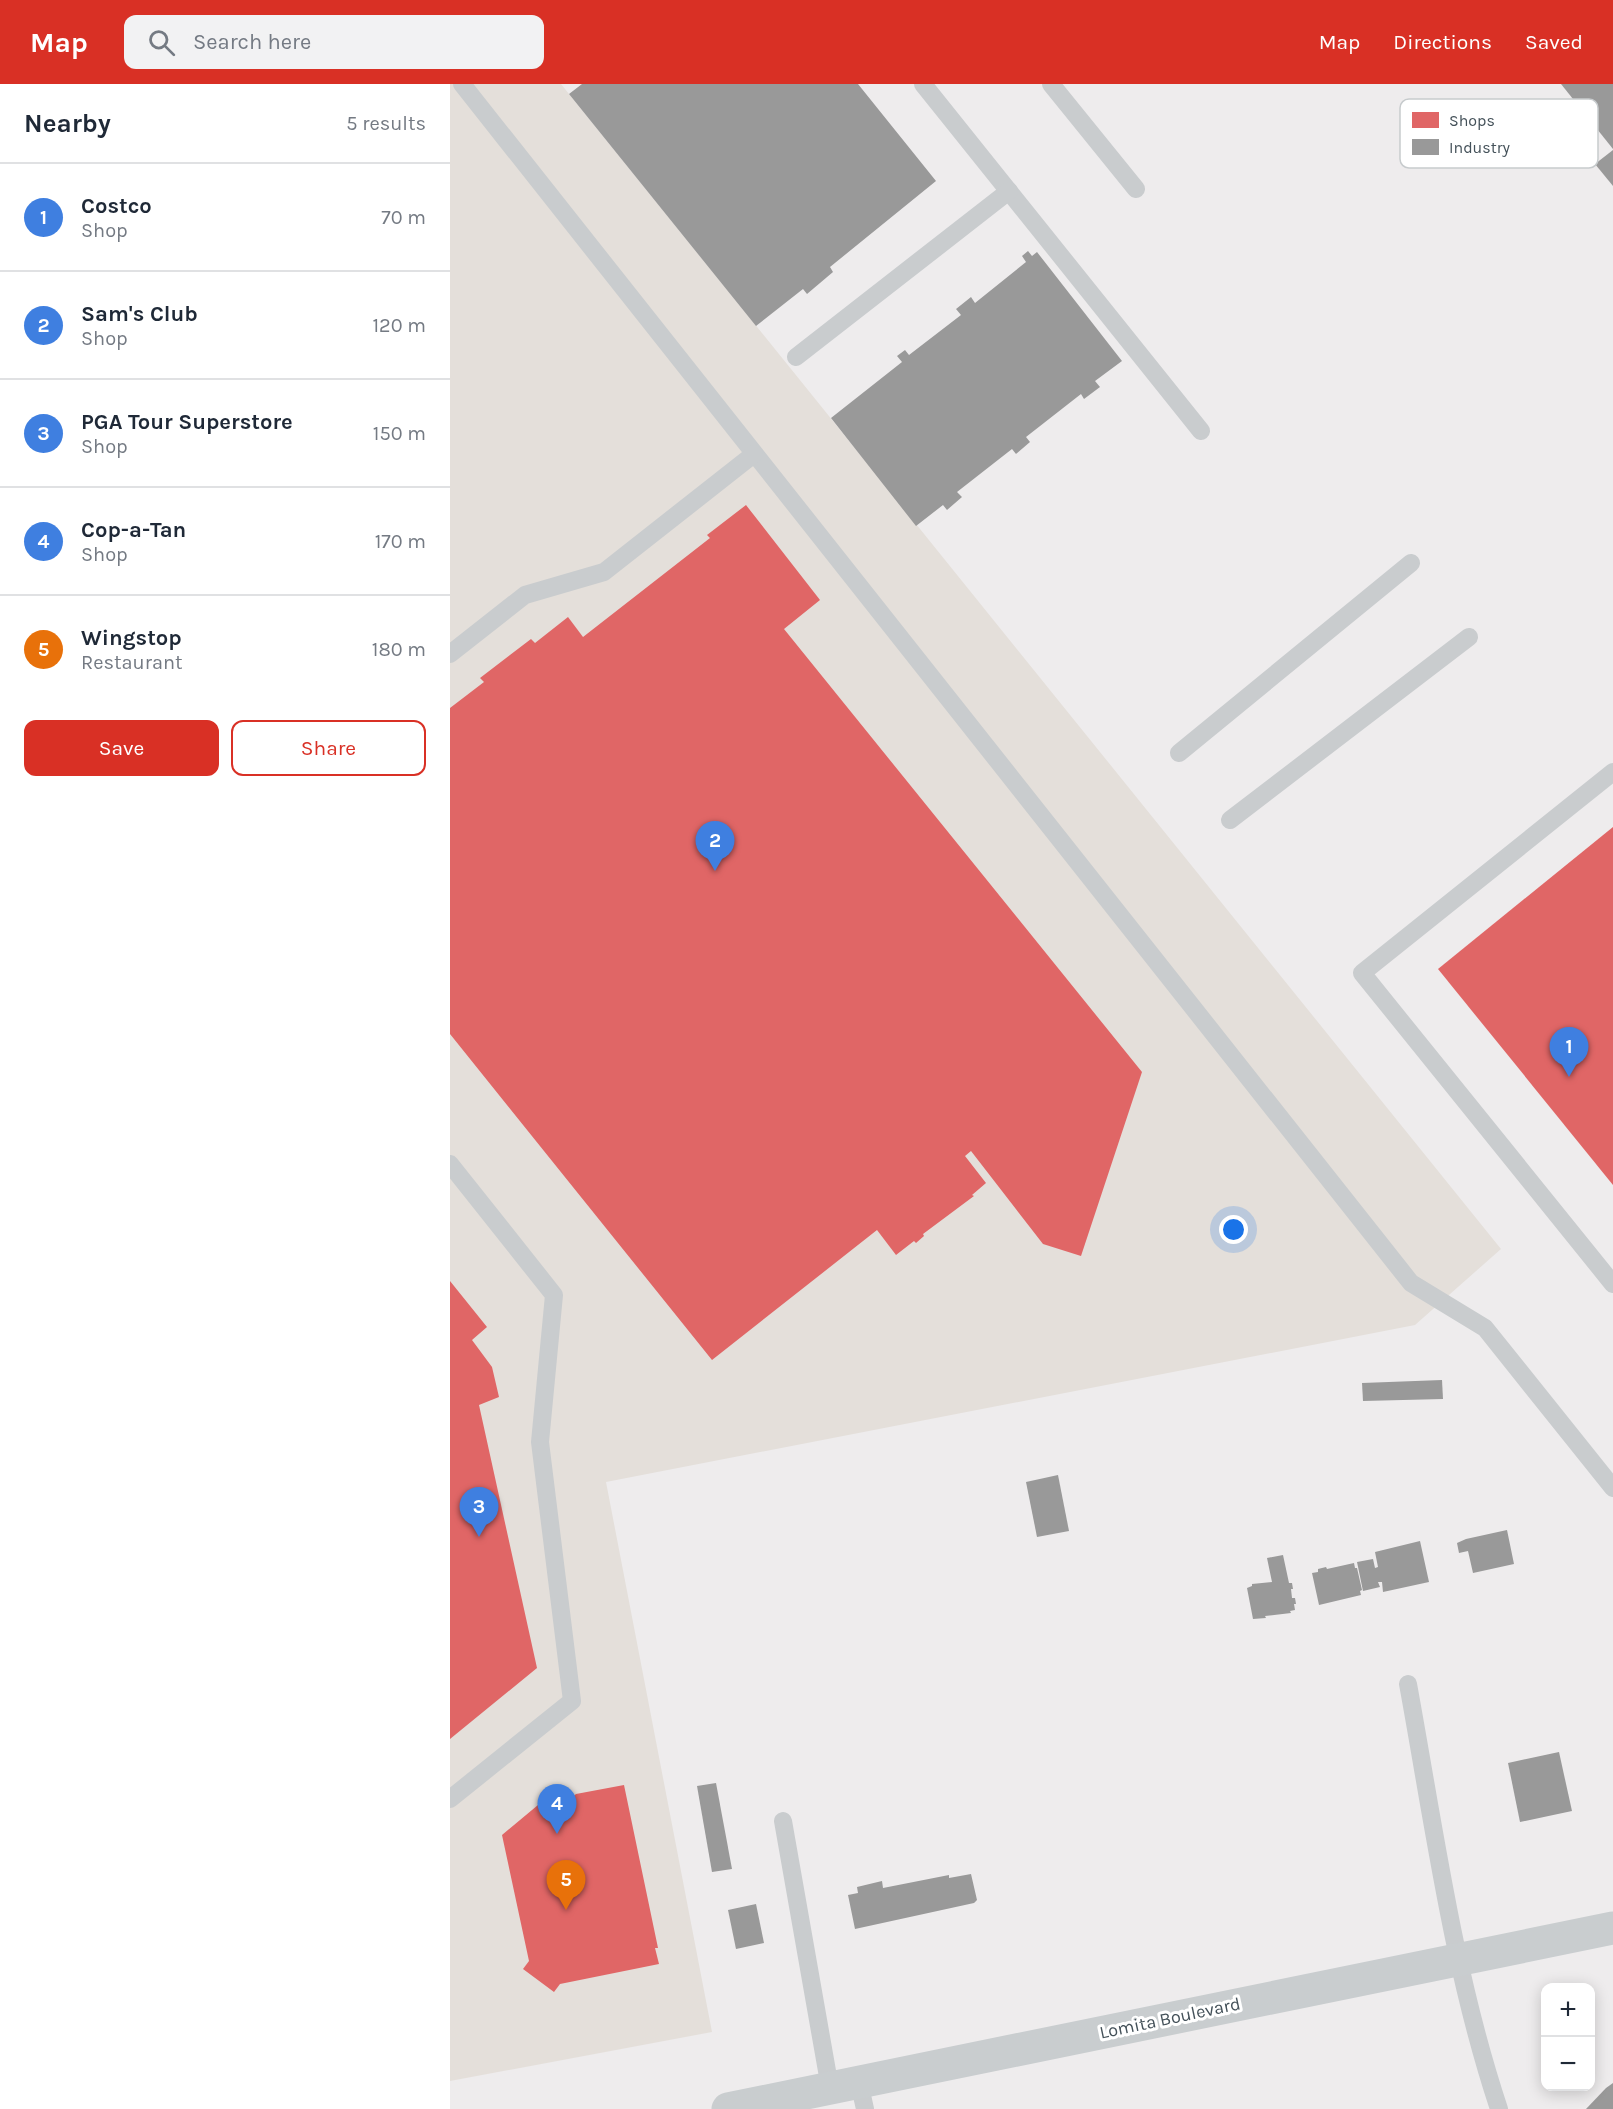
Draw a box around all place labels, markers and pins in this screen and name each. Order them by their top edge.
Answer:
pin: 2 [696,822,734,871]
pin: 1 [1550,1028,1588,1077]
pin: 3 [459,1488,498,1537]
pin: 4 [538,1784,576,1834]
pin: 5 [546,1860,586,1910]

